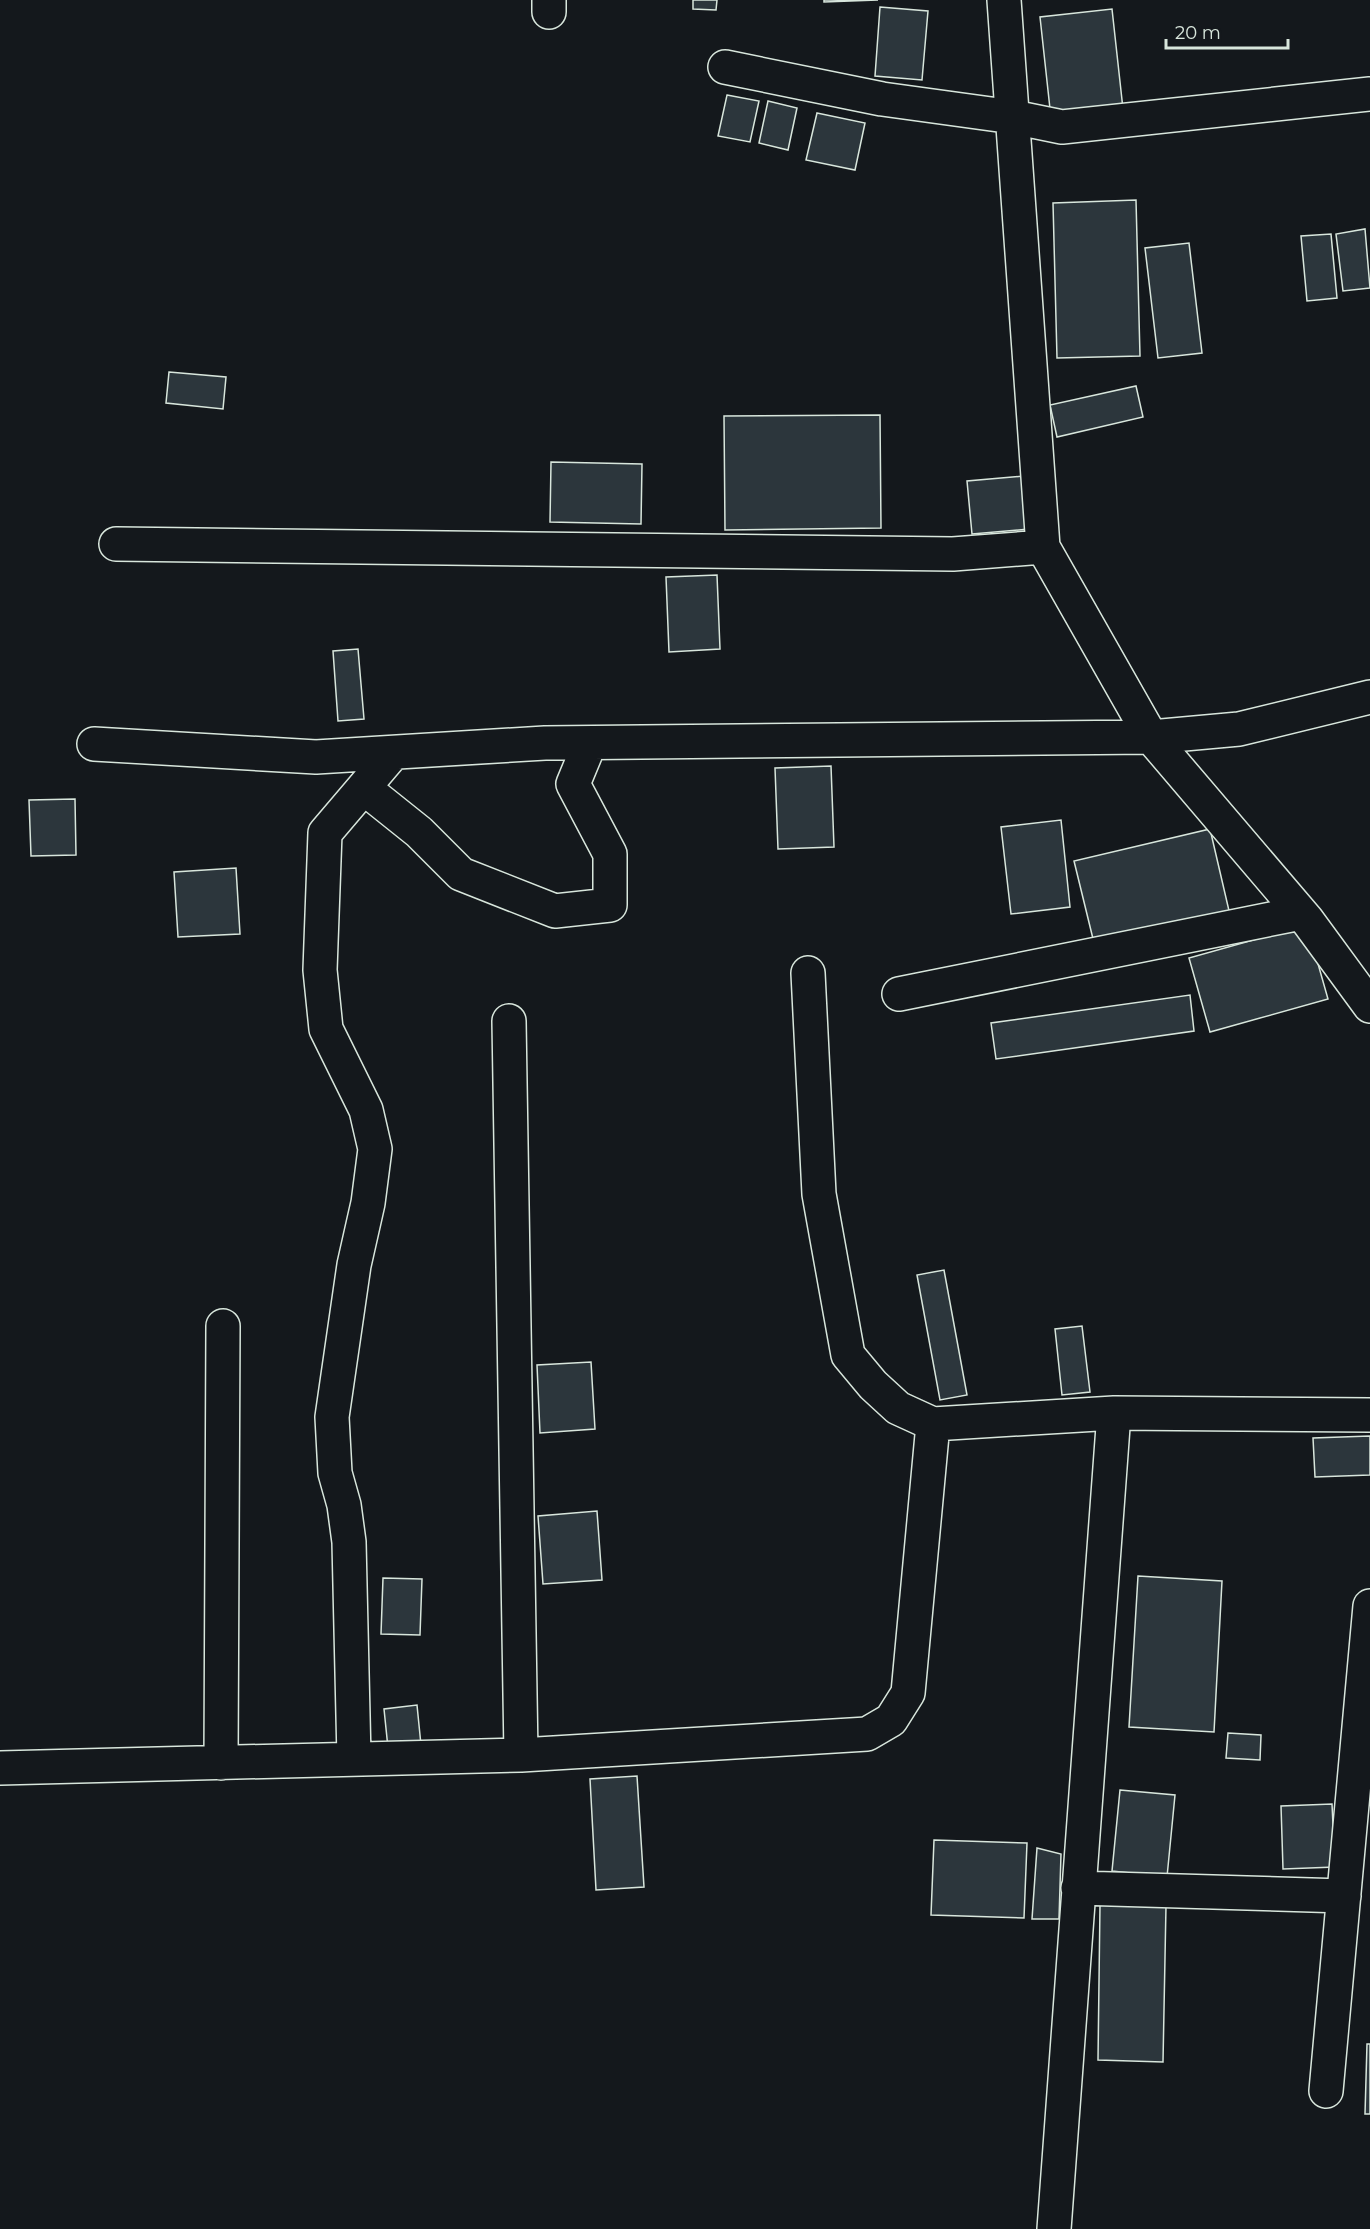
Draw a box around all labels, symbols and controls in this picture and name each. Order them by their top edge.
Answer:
scale bar [1166,12,1288,50]
text: 20 m [1175,22,1221,44]

